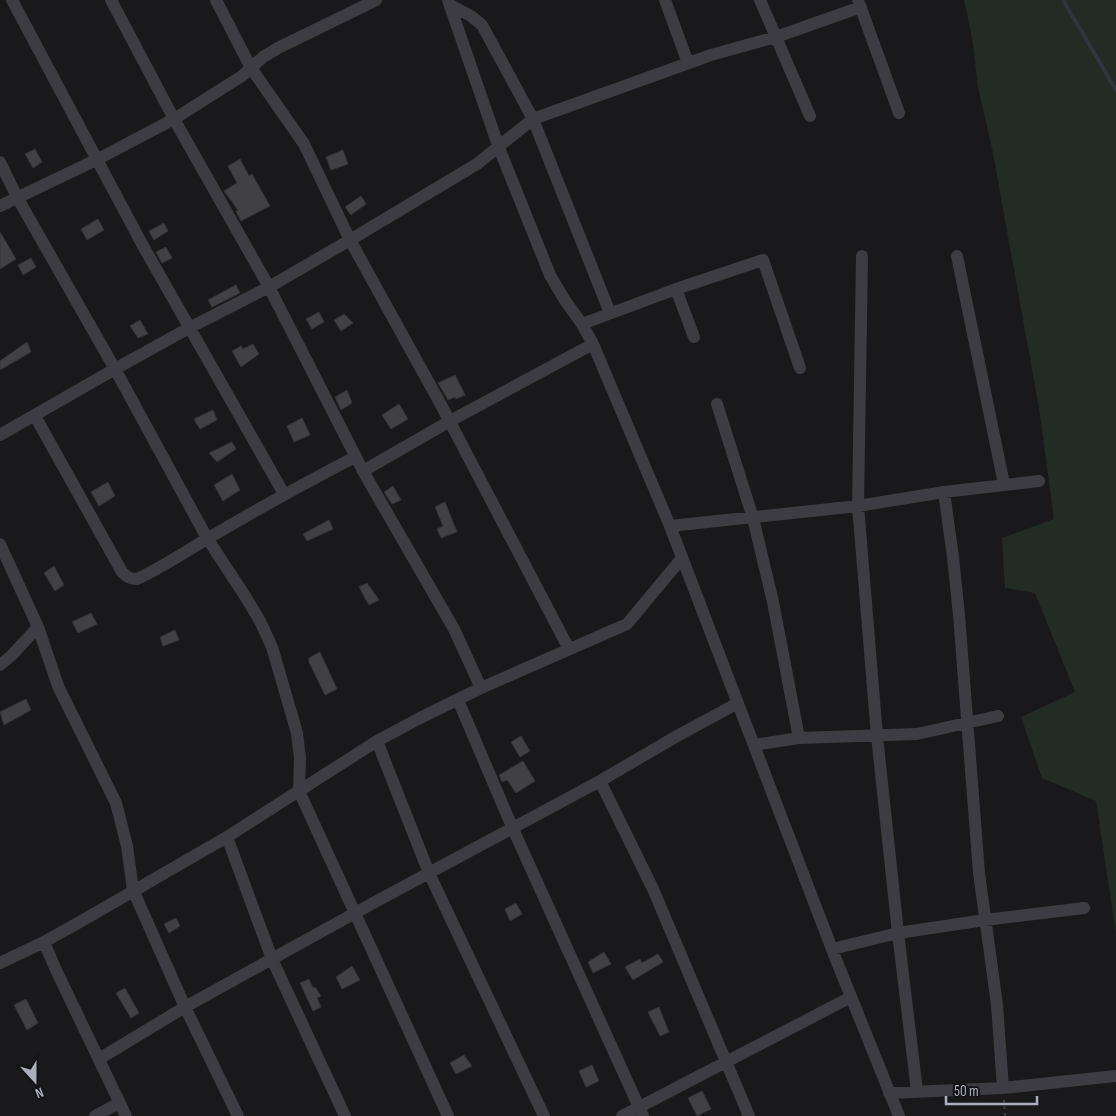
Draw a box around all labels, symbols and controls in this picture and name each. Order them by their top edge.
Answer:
north arrow [10,1056,60,1106]
scale bar [946,1074,1037,1106]
text: 50 m [954,1082,979,1101]
text: N [33,1083,46,1102]

